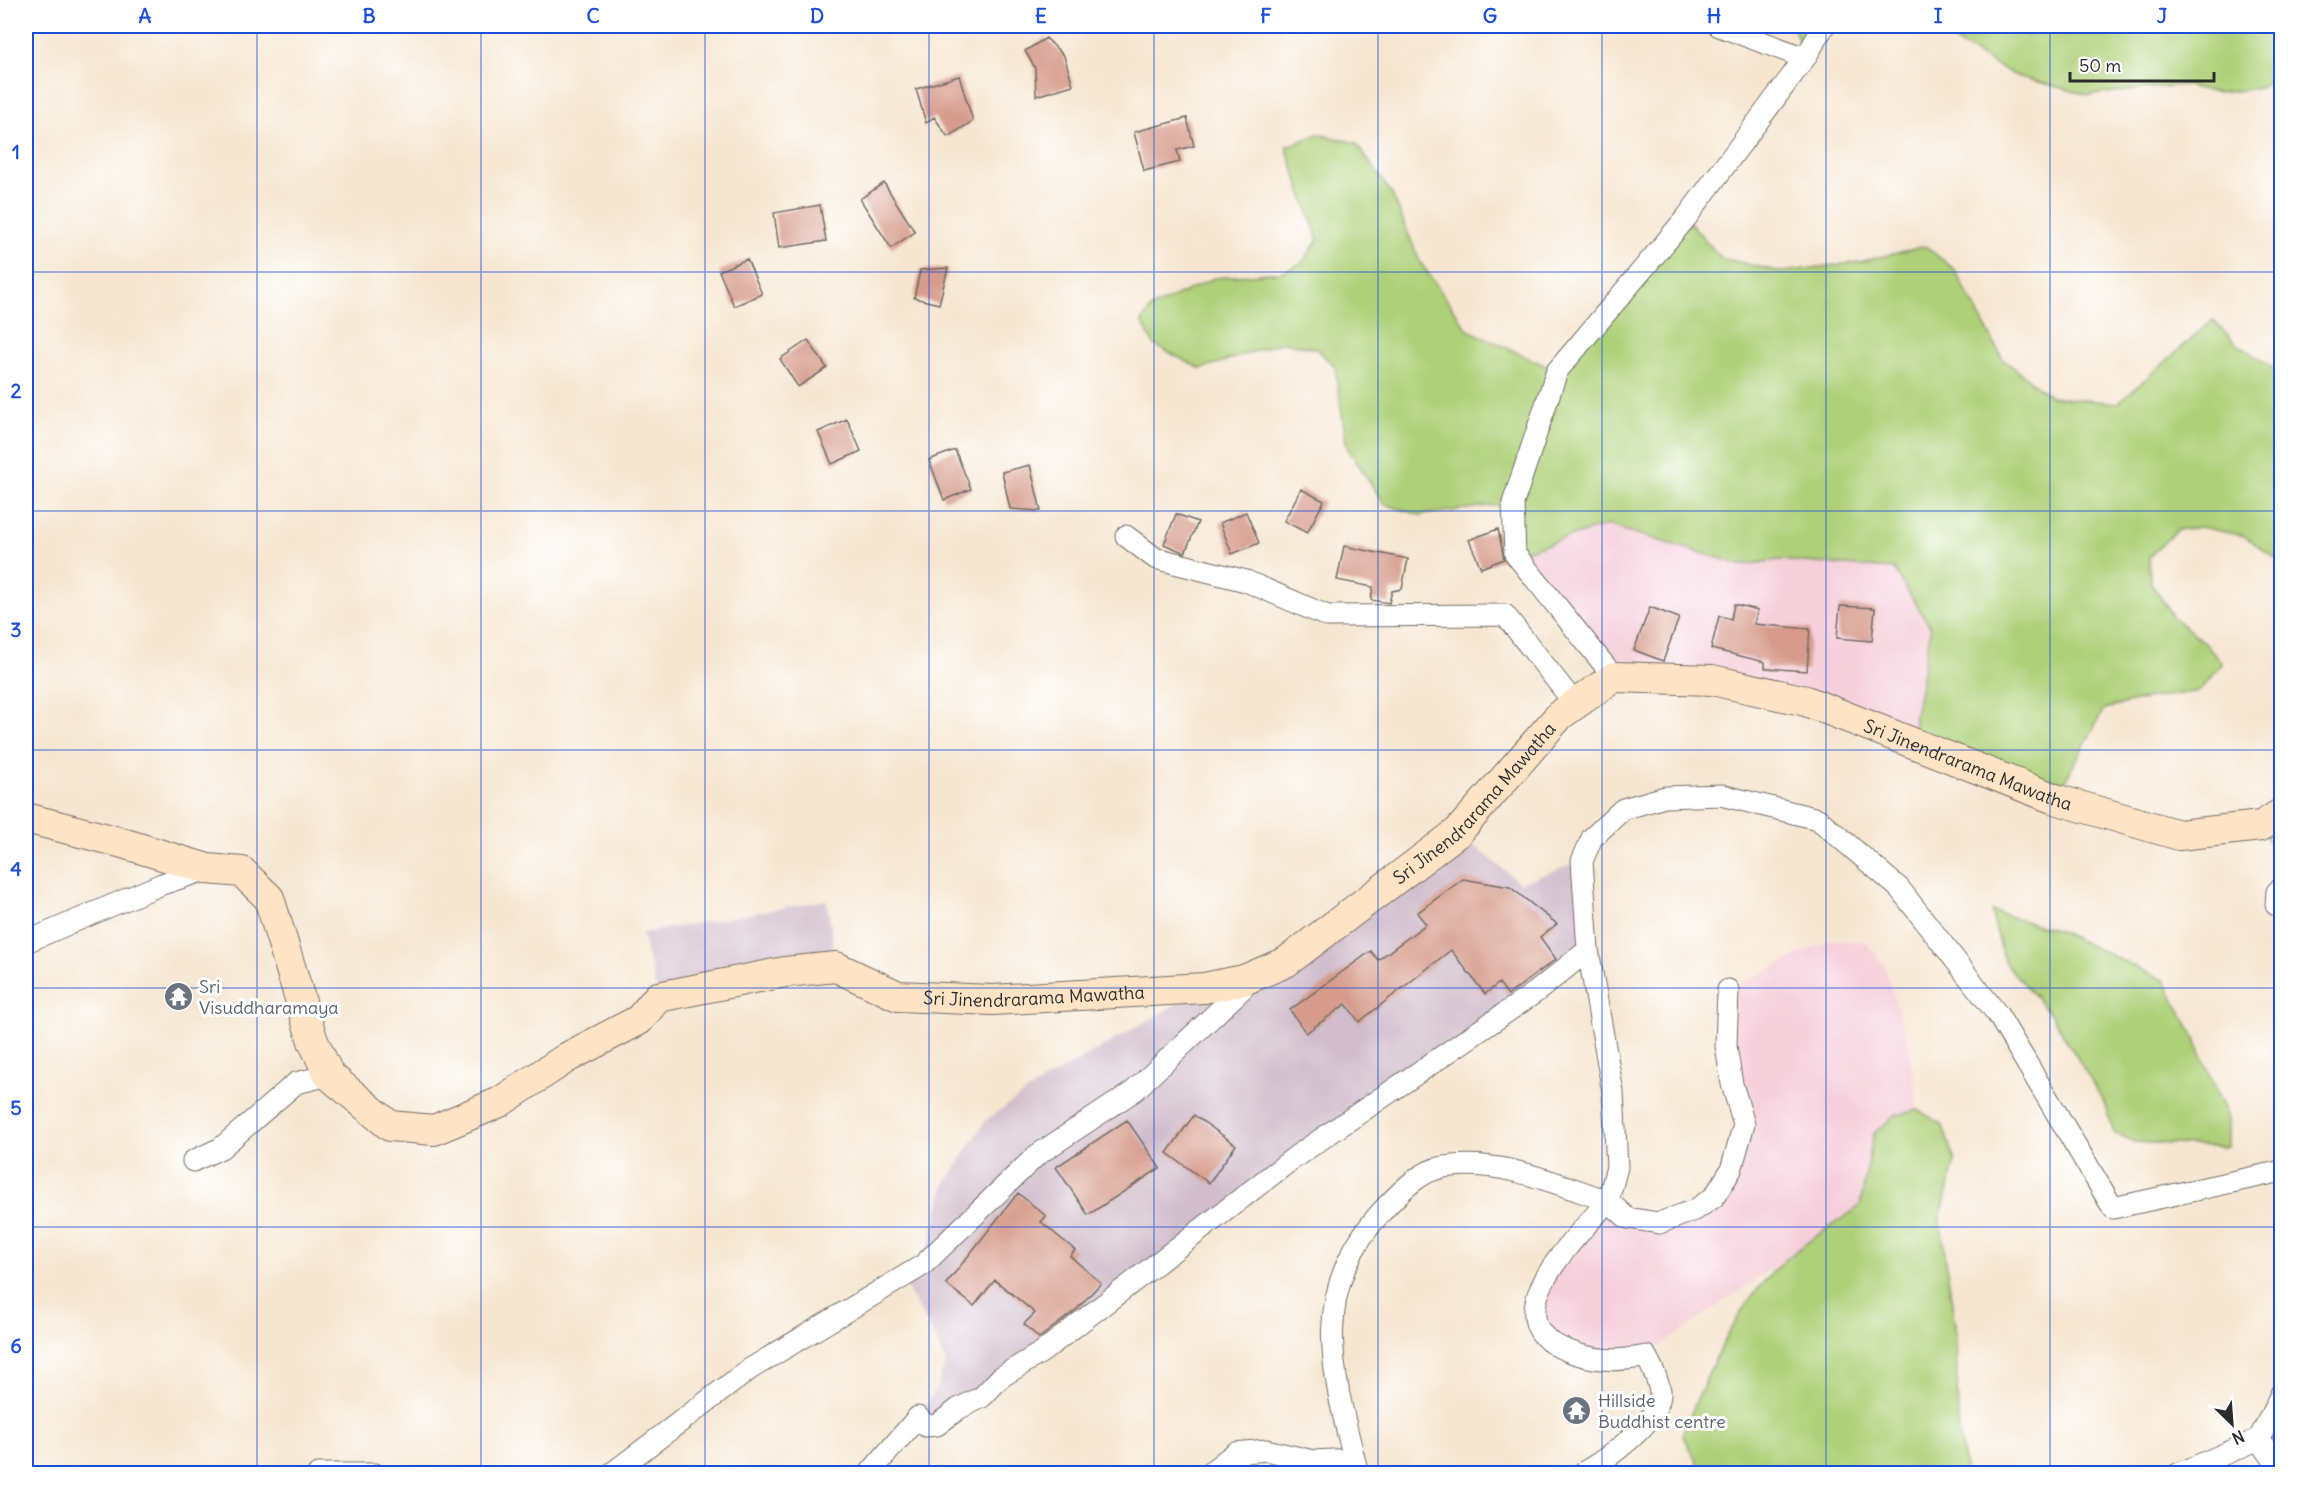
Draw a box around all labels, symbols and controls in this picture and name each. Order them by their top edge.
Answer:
text: A [139,3,152,28]
text: B [362,3,376,28]
text: C [586,3,600,28]
text: D [810,3,824,28]
text: E [1035,3,1047,28]
text: F [1260,3,1272,28]
text: G [1483,3,1497,28]
text: H [1707,3,1721,28]
text: I [1934,3,1943,28]
text: J [2157,3,2168,28]
scale bar [2070,45,2214,83]
text: 50 m [2079,54,2121,77]
text: 1 [12,139,20,164]
text: 2 [11,378,22,403]
text: 3 [10,617,22,642]
street label: Sri Jinendrarama Mawatha [1861,713,2075,815]
street label: Sri Jinendrarama Mawatha [1388,717,1560,889]
text: 4 [10,856,22,881]
place label: Sri Visuddharamaya [199,975,339,1019]
temple icon: Sri Visuddharamaya [162,980,194,1012]
street label: Sri Jinendrarama Mawatha [923,980,1145,1012]
text: 5 [10,1095,22,1120]
text: 6 [10,1333,22,1358]
place label: Hillside Buddhist centre [1598,1389,1726,1433]
temple icon: Hillside Buddhist centre [1561,1394,1593,1426]
north arrow [2202,1394,2262,1454]
text: N [2229,1426,2248,1449]

